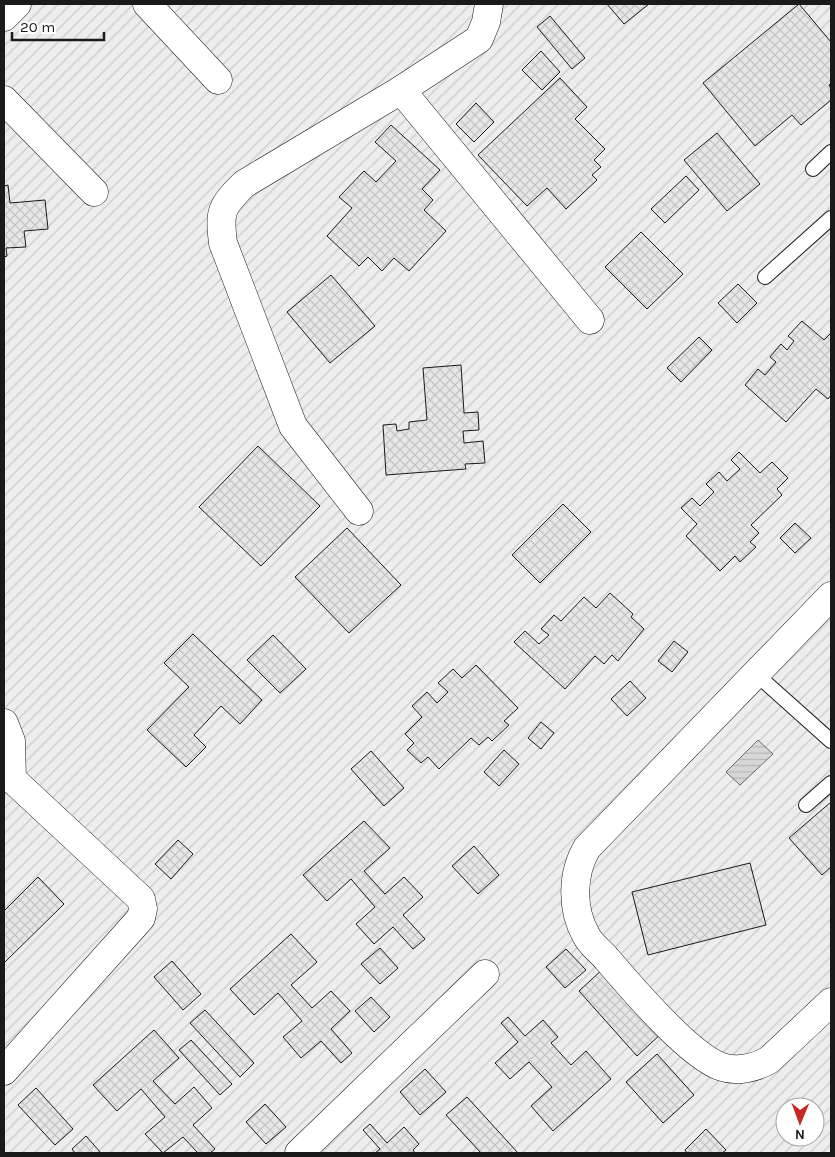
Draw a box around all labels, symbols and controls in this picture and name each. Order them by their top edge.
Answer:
scale bar [12,10,105,42]
text: 20 m [20,18,55,36]
north arrow [775,1097,825,1147]
text: N [795,1126,805,1143]

